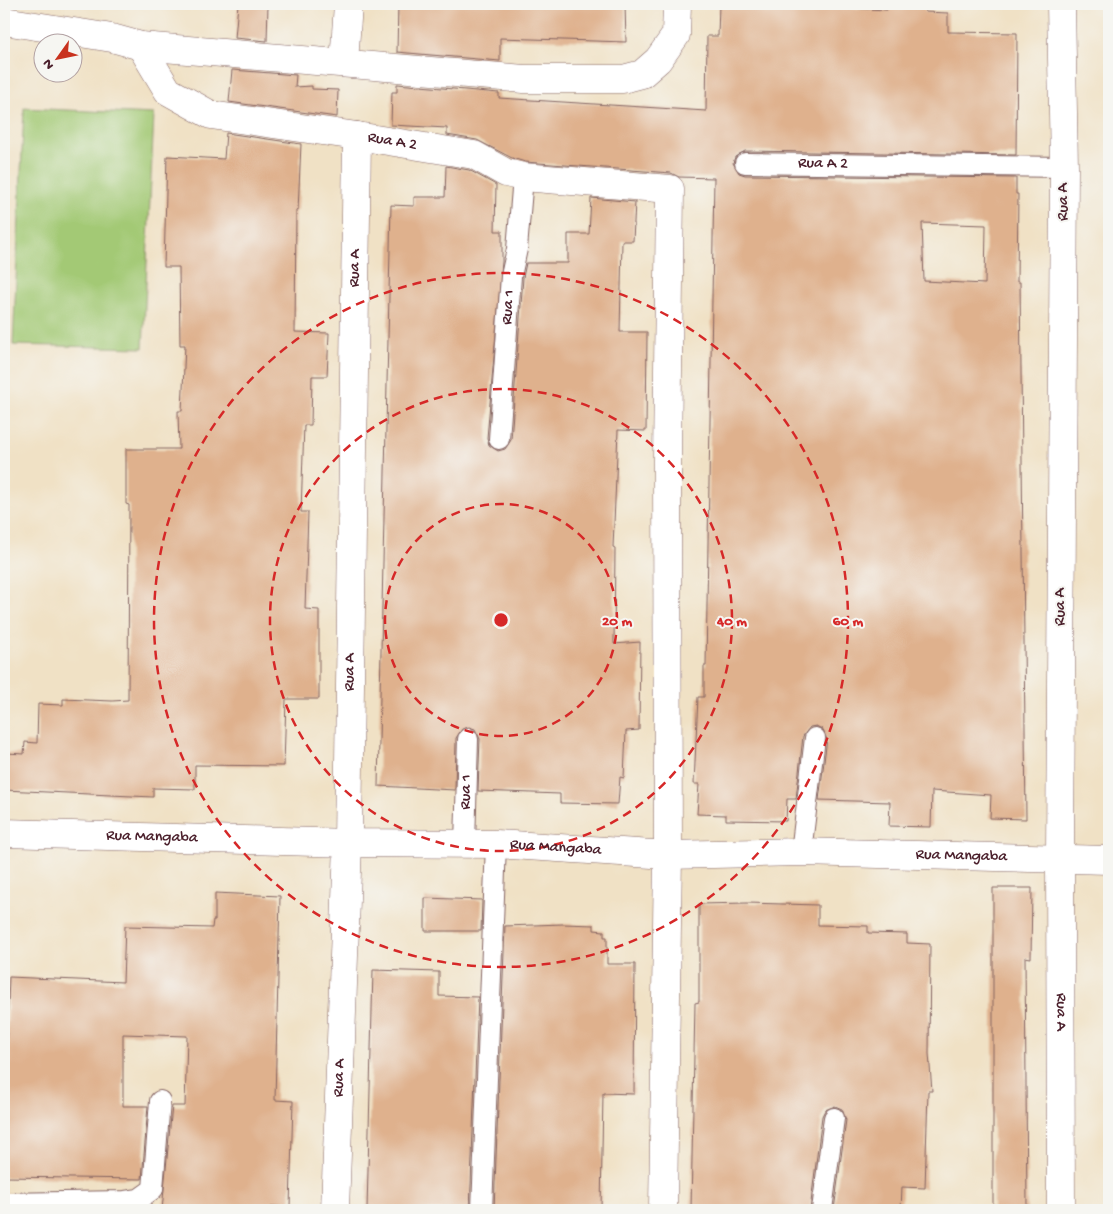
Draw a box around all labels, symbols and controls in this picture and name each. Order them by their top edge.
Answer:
north arrow [32,32,82,82]
text: N [40,55,59,72]
street label: Rua A 2 [366,128,419,155]
street label: Rua A 2 [798,154,848,174]
street label: Rua A [1055,181,1074,221]
street label: Rua A [346,248,365,287]
street label: Rua 1 [498,289,519,326]
street label: Rua A [1052,586,1071,626]
centre of rings [492,611,510,629]
text: 20 m [602,613,632,631]
text: 40 m [716,613,747,631]
text: 60 m [833,613,864,631]
street label: Rua A [340,652,360,691]
street label: Rua 1 [456,774,476,810]
street label: Rua Mangaba [106,826,199,848]
street label: Rua Mangaba [509,835,603,860]
street label: Rua Mangaba [915,845,1009,867]
street label: Rua A [1051,993,1070,1033]
street label: Rua A [330,1057,350,1097]

